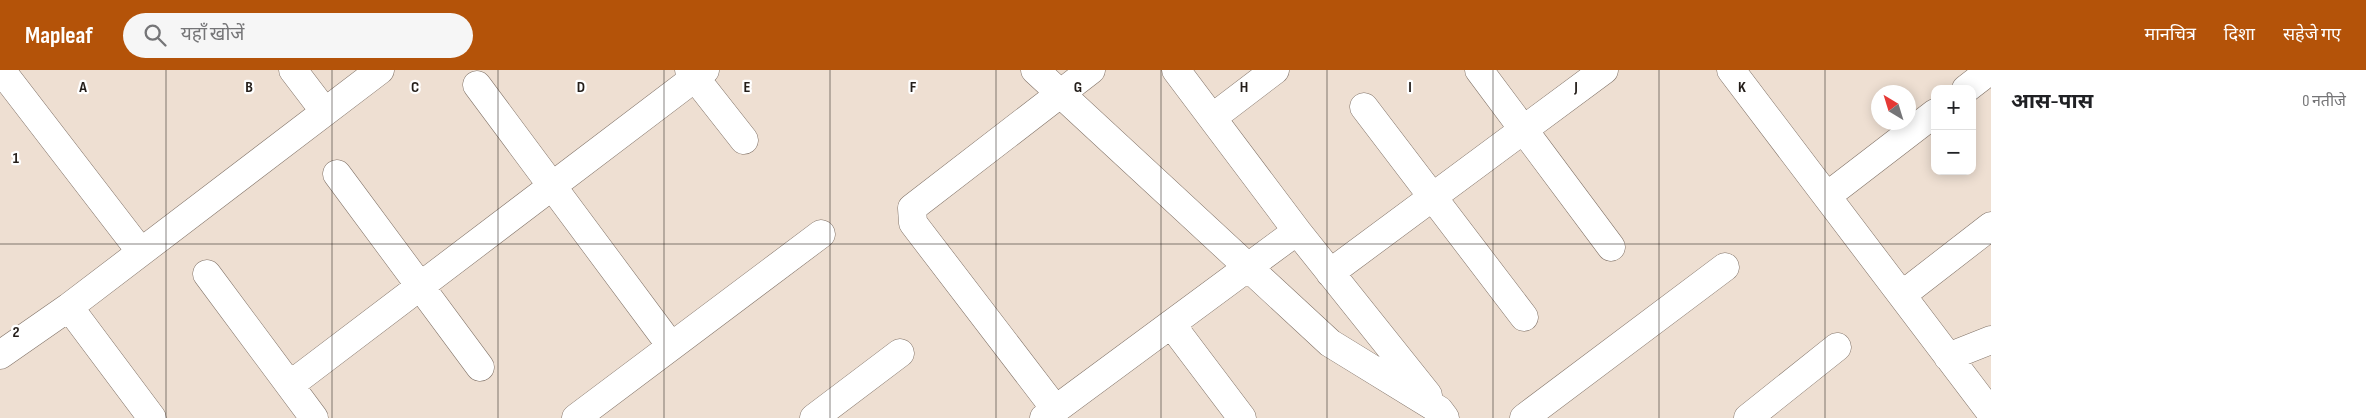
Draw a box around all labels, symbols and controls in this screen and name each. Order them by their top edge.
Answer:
search box [123,13,473,58]
text: Mapleaf [25,21,93,50]
icon: search [141,21,169,49]
text: यहाँ खोजें [181,23,244,46]
text: मानचित्र [2144,24,2196,45]
text: दिशा [2224,24,2255,45]
text: सहेजे गए [2283,24,2341,45]
text: A [78,78,87,97]
text: B [245,78,253,97]
text: C [411,78,419,97]
text: D [577,78,585,97]
text: E [744,78,751,97]
text: F [910,78,917,97]
text: G [1074,78,1082,97]
text: H [1240,78,1248,97]
text: I [1408,78,1412,97]
text: J [1573,78,1578,97]
text: K [1738,78,1746,97]
north arrow [1871,85,1916,130]
map controls [1931,85,1976,175]
button: + [1931,85,1976,130]
text: आस-पास [2011,89,2093,114]
text: 0 नतीजे [2302,92,2346,111]
button: − [1931,130,1976,175]
text: 1 [13,149,20,168]
text: 2 [12,323,20,342]

